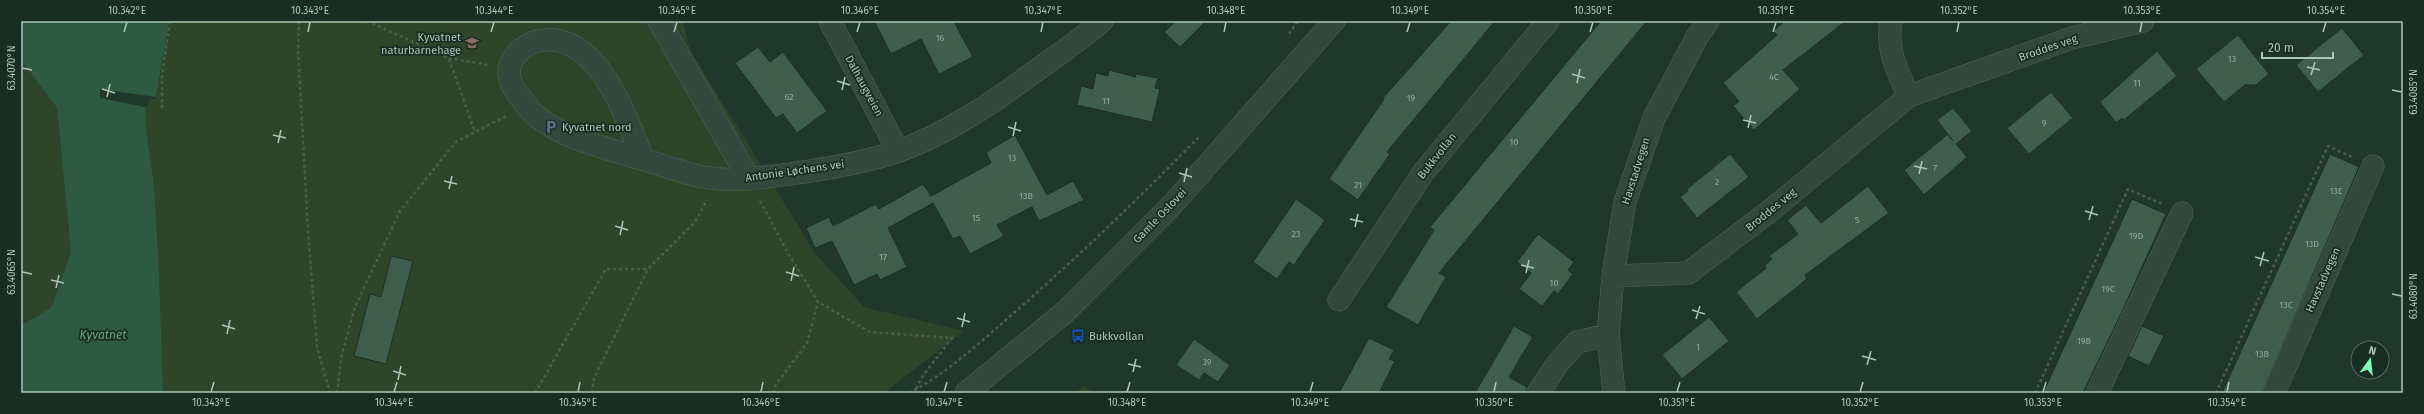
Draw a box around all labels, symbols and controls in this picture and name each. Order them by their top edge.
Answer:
text: 10.342°E [108,5,146,17]
text: 10.343°E [291,5,329,17]
text: 10.344°E [475,5,513,17]
text: 10.345°E [658,5,696,17]
text: 10.346°E [841,5,879,17]
text: 10.347°E [1024,5,1062,17]
text: 10.348°E [1207,5,1245,17]
text: 10.349°E [1391,5,1429,17]
text: 10.350°E [1574,5,1612,17]
text: 10.351°E [1758,5,1794,17]
text: 10.352°E [1940,5,1978,17]
text: 10.353°E [2123,5,2161,17]
text: 10.354°E [2307,5,2345,17]
place label: Kyvatnet naturbarnehage [381,31,461,57]
street label: Broddes veg [2017,32,2079,64]
house number: 16 [936,33,945,43]
scale bar [2262,34,2333,60]
school or university icon: Kyvatnet naturbarnehage [464,35,480,51]
text: 20 m [2268,41,2294,55]
text: 63.4070°N [6,46,18,90]
street label: Dalhaugveien [842,53,886,119]
house number: 13 [2228,54,2236,64]
text: 63.4085°N [2408,69,2420,115]
house number: 4C [1769,72,1779,82]
house number: 11 [2133,78,2141,88]
house number: 62 [784,92,794,102]
house number: 19 [1407,93,1416,103]
house number: 11 [1102,96,1110,106]
house number: 9 [2042,118,2047,128]
parking icon: Kyvatnet nord [543,119,559,135]
place label: Kyvatnet nord [562,121,632,134]
street label: Bukkvollan [1415,130,1459,182]
street label: Havstadvegen [1619,136,1653,206]
house number: 10 [1510,137,1518,147]
house number: 13 [1008,153,1016,163]
street label: Antonie Løchens vei [745,158,845,184]
house number: 7 [1933,163,1937,173]
house number: 2 [1715,177,1719,187]
house number: 21 [1354,180,1362,190]
street label: Broddes veg [1743,185,1799,234]
street label: Gamle Oslovei [1131,186,1189,246]
house number: 13E [2329,186,2343,196]
house number: 13B [1019,191,1033,201]
house number: 15 [972,213,981,223]
house number: 5 [1855,215,1860,225]
house number: 23 [1292,229,1300,239]
house number: 19D [2129,231,2143,241]
house number: 13D [2305,239,2319,249]
street label: Havstadvegen [2303,246,2343,314]
text: 63.4065°N [6,249,18,295]
house number: 17 [879,252,887,262]
text: 63.4080°N [2408,273,2420,319]
house number: 10 [1550,278,1558,288]
house number: 19C [2101,284,2115,294]
house number: 13C [2279,300,2293,310]
water label: Kyvatnet [79,328,127,342]
bus stop icon: Bukkvollan [1070,328,1086,344]
place label: Bukkvollan [1089,330,1144,343]
house number: 19B [2077,336,2092,346]
north arrow [2350,340,2390,380]
house number: 1 [1696,342,1700,352]
text: N [2367,344,2378,358]
house number: 13B [2255,349,2269,359]
house number: 39 [1202,357,1212,367]
text: 10.343°E [192,397,230,409]
text: 10.344°E [375,397,413,409]
text: 10.345°E [559,397,597,409]
text: 10.346°E [742,397,780,409]
text: 10.347°E [925,397,963,409]
text: 10.348°E [1108,397,1146,409]
text: 10.349°E [1291,397,1329,409]
text: 10.350°E [1475,397,1513,409]
text: 10.351°E [1659,397,1695,409]
text: 10.352°E [1841,397,1879,409]
text: 10.353°E [2024,397,2062,409]
text: 10.354°E [2208,397,2246,409]

